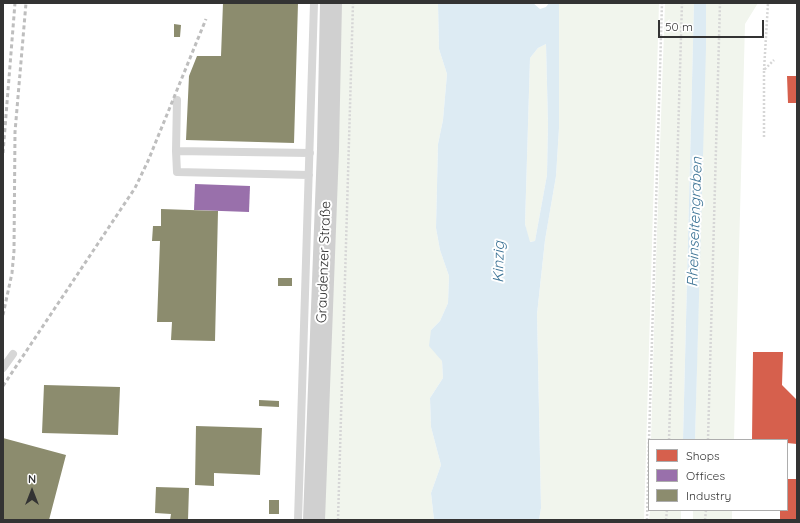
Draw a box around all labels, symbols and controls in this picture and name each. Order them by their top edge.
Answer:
scale bar [660,12,766,38]
text: 50 m [665,19,693,34]
water label: Rheinseitengraben [684,157,706,287]
street label: Graudenzer Straße [313,201,335,323]
water label: Kinzig [490,241,508,283]
legend [648,439,788,511]
text: Shops [686,448,720,463]
text: Offices [686,468,725,483]
north arrow [12,471,52,511]
text: N [28,472,36,486]
text: Industry [686,488,731,503]

